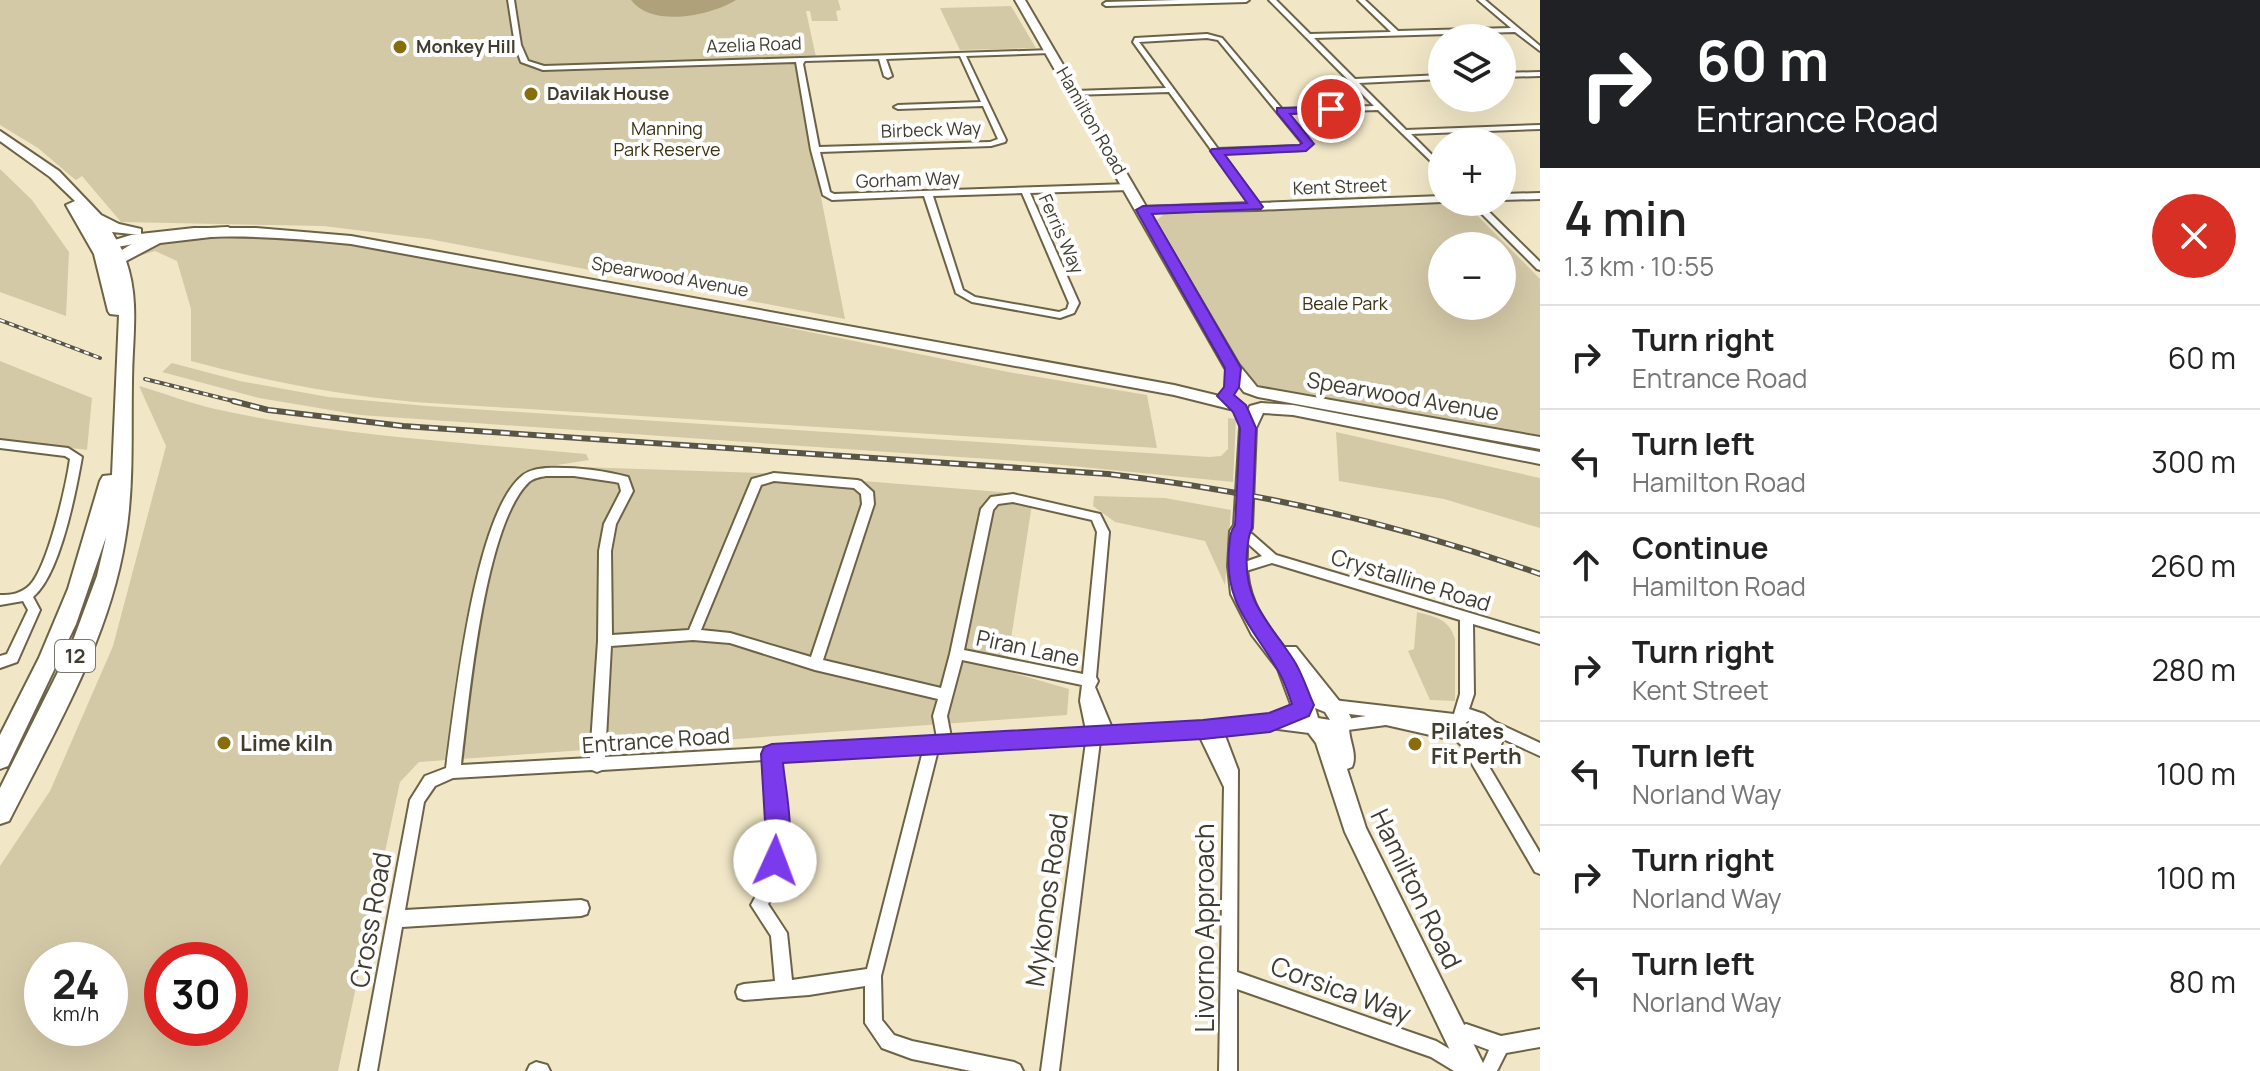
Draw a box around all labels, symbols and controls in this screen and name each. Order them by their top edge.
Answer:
text: 60 m [1696,21,1829,98]
map controls [1428,24,1516,320]
button: layers [1428,24,1516,112]
street label: Azelia Road [706,30,802,58]
icon: right [1564,32,1668,136]
place label: Monkey Hill [416,34,516,58]
marker: Monkey Hill [391,38,409,56]
street label: Hamilton Road [1051,62,1132,179]
pin [1297,75,1365,143]
place label: Davilak House [547,81,669,105]
marker: Davilak House [522,85,540,103]
icon: arrive [1309,87,1353,131]
text: Entrance Road [1696,94,1939,143]
street label: Birbeck Way [880,115,982,143]
park label: Manning Park Reserve [613,116,721,161]
button: + [1428,128,1516,216]
street label: Gorham Way [855,165,961,193]
street label: Kent Street [1292,172,1388,200]
text: 4 min [1564,185,1687,250]
street label: Ferris Way [1034,190,1090,278]
button: close [2152,194,2236,278]
button: − [1428,232,1516,320]
text: 1.3 km · 10:55 [1564,248,1714,284]
street label: Spearwood Avenue [590,250,751,302]
park label: Beale Park [1302,291,1389,315]
text: Turn right [1632,319,1775,360]
icon: right [1564,335,1608,379]
text: 60 m [2168,337,2236,378]
text: Entrance Road [1632,360,1807,396]
street label: Spearwood Avenue [1305,364,1502,428]
text: Turn left [1632,423,1755,464]
icon: left [1564,439,1608,483]
text: 300 m [2151,441,2236,482]
text: Hamilton Road [1632,464,1806,500]
text: Continue [1632,527,1768,568]
street label: Crystalline Road [1327,541,1495,619]
icon: ahead [1564,543,1608,587]
text: 260 m [2151,545,2236,586]
text: Hamilton Road [1632,568,1806,604]
street label: Piran Lane [974,622,1083,674]
text: Turn right [1632,631,1775,672]
road number: 12 [55,640,95,672]
icon: right [1564,647,1608,691]
text: 280 m [2152,649,2236,690]
text: Kent Street [1632,672,1769,708]
place label: Pilates Fit Perth [1431,716,1522,771]
street label: Entrance Road [581,720,731,760]
place label: Lime kiln [240,728,333,758]
marker: Lime kiln [215,734,233,752]
marker: Pilates Fit Perth [1406,735,1424,753]
text: Turn left [1632,735,1755,776]
icon: left [1564,751,1608,795]
text: 100 m [2156,753,2236,794]
text: Norland Way [1632,776,1782,812]
street label: Hamilton Road [1363,802,1471,975]
street label: Mykonos Road [1016,811,1076,989]
position arrow [733,819,817,903]
street label: Livorno Approach [1186,824,1222,1032]
text: Turn right [1632,839,1775,880]
street label: Cross Road [340,849,400,990]
icon: right [1564,855,1608,899]
text: 100 m [2156,857,2236,898]
text: Norland Way [1632,880,1782,916]
speed limit sign: 30 [144,942,248,1046]
text: Turn left [1632,943,1755,984]
street label: Corsica Way [1266,947,1417,1031]
text: 24 [52,956,100,1011]
icon: left [1564,959,1608,1003]
text: 80 m [2169,961,2236,1002]
text: Norland Way [1632,984,1782,1020]
text: km/h [53,1000,99,1027]

